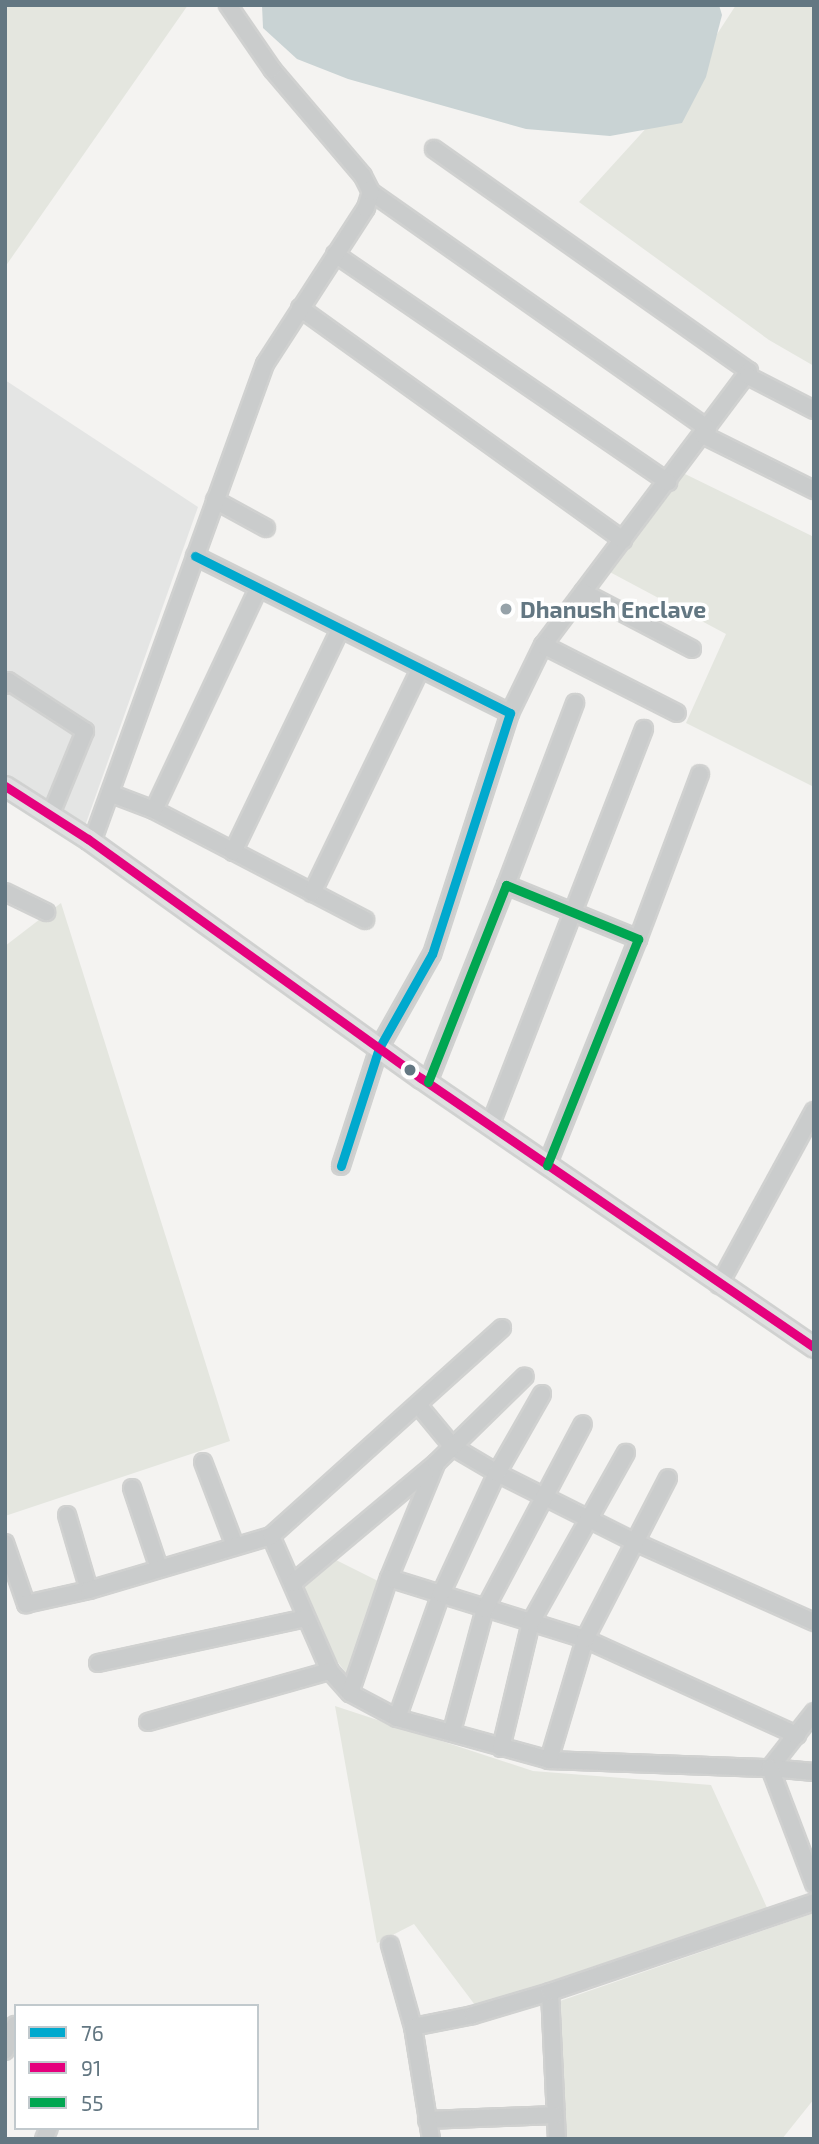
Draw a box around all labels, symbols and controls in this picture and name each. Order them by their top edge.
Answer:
place label: Dhanush Enclave [520,595,706,623]
marker: Dhanush Enclave [498,601,514,617]
unlabelled marker [403,1063,417,1077]
legend [14,2004,259,2130]
text: 76 [81,2020,104,2045]
text: 91 [81,2055,101,2080]
text: 55 [81,2090,104,2115]

